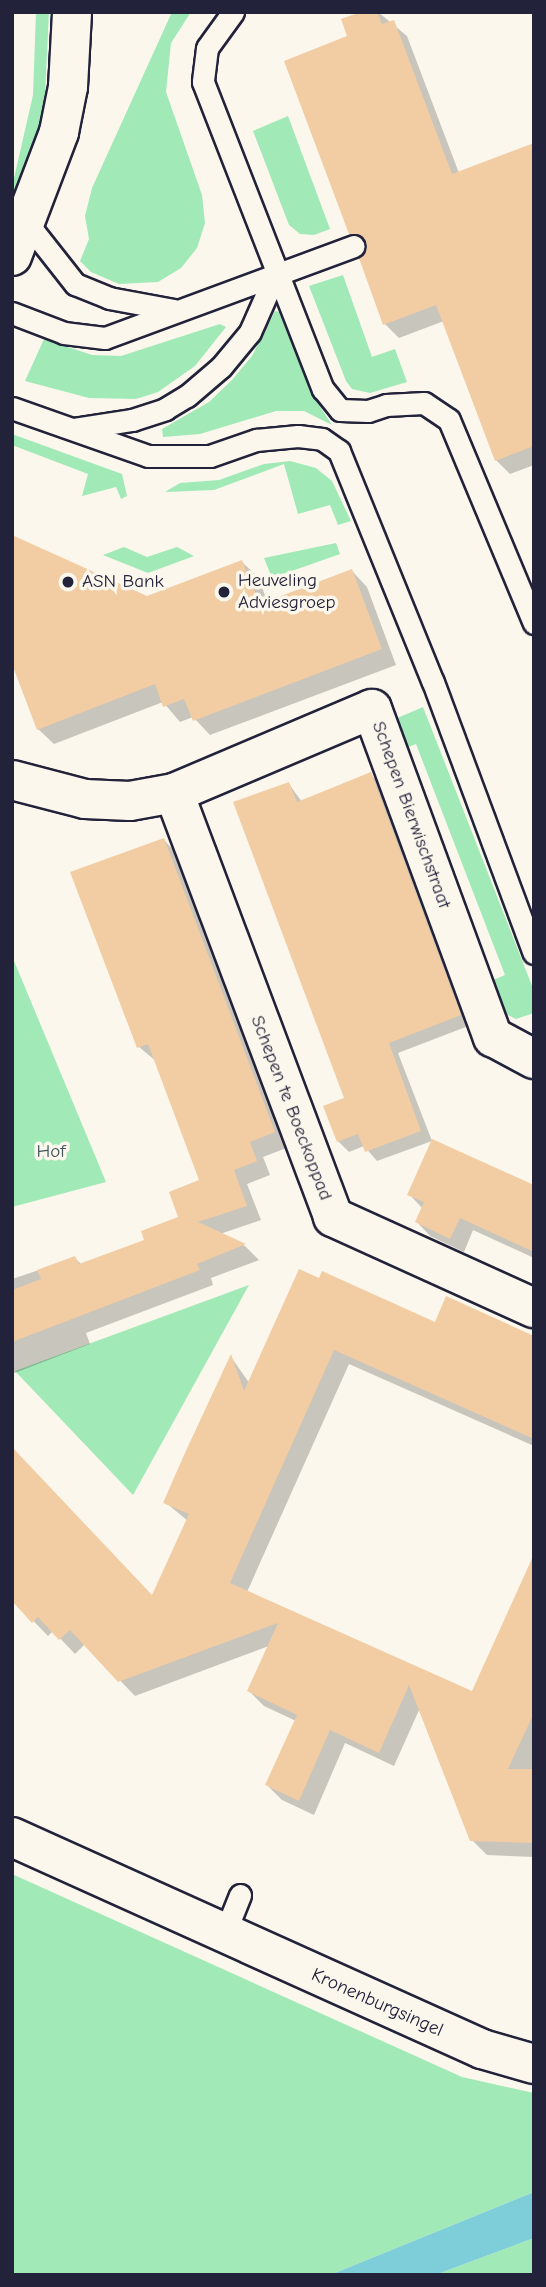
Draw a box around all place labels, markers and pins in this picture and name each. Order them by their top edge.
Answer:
place label: Heuveling Adviesgroep [238,570,336,614]
place label: ASN Bank [82,571,164,593]
marker: ASN Bank [60,574,76,590]
marker: Heuveling Adviesgroep [216,584,232,600]

